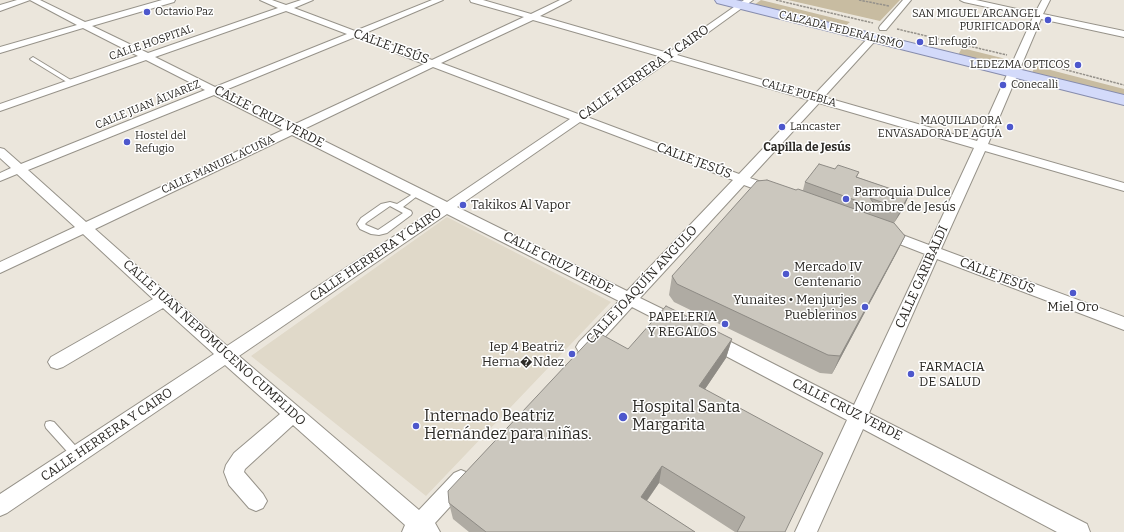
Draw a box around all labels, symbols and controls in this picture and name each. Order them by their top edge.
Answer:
place label: Octavio Paz [155,5,213,19]
marker: Octavio Paz [142,7,152,17]
place label: SAN MIGUEL ARCANGEL PURIFICADORA [912,7,1040,33]
street label: CALZADA FEDERALISMO [777,8,905,52]
marker: SAN MIGUEL ARCANGEL PURIFICADORA [1043,15,1053,25]
street label: CALLE HOSPITAL [107,22,195,64]
street label: CALLE HERRERA Y CAIRO [576,22,712,124]
street label: CALLE JESÚS [351,26,431,68]
place label: El refugio [928,35,977,49]
marker: El refugio [915,37,925,47]
place label: LEDEZMA OPTICOS [970,58,1070,72]
marker: LEDEZMA OPTICOS [1073,60,1083,70]
street label: CALLE PUEBLA [760,76,838,110]
street label: CALLE JUAN ÁLVAREZ [93,78,203,132]
place label: Conecalli [1011,78,1058,92]
marker: Conecalli [998,80,1008,90]
street label: CALLE CRUZ VERDE [211,83,327,151]
place label: MAQUILADORA ENVASADORA DE AGUA [878,114,1002,140]
place label: Lancaster [790,120,840,134]
marker: Lancaster [777,122,787,132]
marker: MAQUILADORA ENVASADORA DE AGUA [1005,122,1015,132]
place label: Hostel del Refugio [135,129,186,155]
street label: CALLE MANUEL ACUÑA [159,133,277,197]
marker: Hostel del Refugio [122,137,132,147]
street label: CALLE JESÚS [654,139,734,183]
district label: Capilla de Jesús [763,141,851,155]
place label: Parroquia Dulce Nombre de Jesús [854,184,956,215]
marker: Parroquia Dulce Nombre de Jesús [841,194,851,204]
place label: Takikos Al Vapor [471,197,571,213]
marker: Takikos Al Vapor [458,200,468,210]
street label: CALLE HERRERA Y CAIRO [307,205,445,305]
street label: CALLE JOAQUÍN ANGULO [583,223,701,347]
street label: CALLE GARIBALDI [892,223,952,331]
street label: CALLE CRUZ VERDE [500,229,616,297]
street label: CALLE JESÚS [957,254,1037,298]
street label: CALLE JUAN NEPOMUCENO CUMPLIDO [119,257,309,429]
place label: Mercado IV Centenario [794,259,863,290]
marker: Mercado IV Centenario [781,269,791,279]
marker: Miel Oro [1068,288,1078,298]
place label: Yunaites • Menjurjes Pueblerinos [733,292,857,323]
place label: Miel Oro [1047,299,1099,315]
marker: Yunaites • Menjurjes Pueblerinos [860,302,870,312]
place label: PAPELERIA Y REGALOS [647,309,717,340]
marker: PAPELERIA Y REGALOS [720,319,730,329]
place label: Iep 4 Beatriz Herna�Ndez [482,339,564,370]
marker: Iep 4 Beatriz Herna�Ndez [567,349,577,359]
place label: FARMACIA DE SALUD [919,359,985,390]
marker: FARMACIA DE SALUD [906,369,916,379]
street label: CALLE CRUZ VERDE [789,376,905,444]
street label: CALLE HERRERA Y CAIRO [38,385,176,485]
place label: Hospital Santa Margarita [632,398,740,436]
place label: Internado Beatriz Hernández para niñas. [424,407,592,445]
marker: Hospital Santa Margarita [617,411,629,423]
marker: Internado Beatriz Hernández para niñas. [411,421,421,431]

